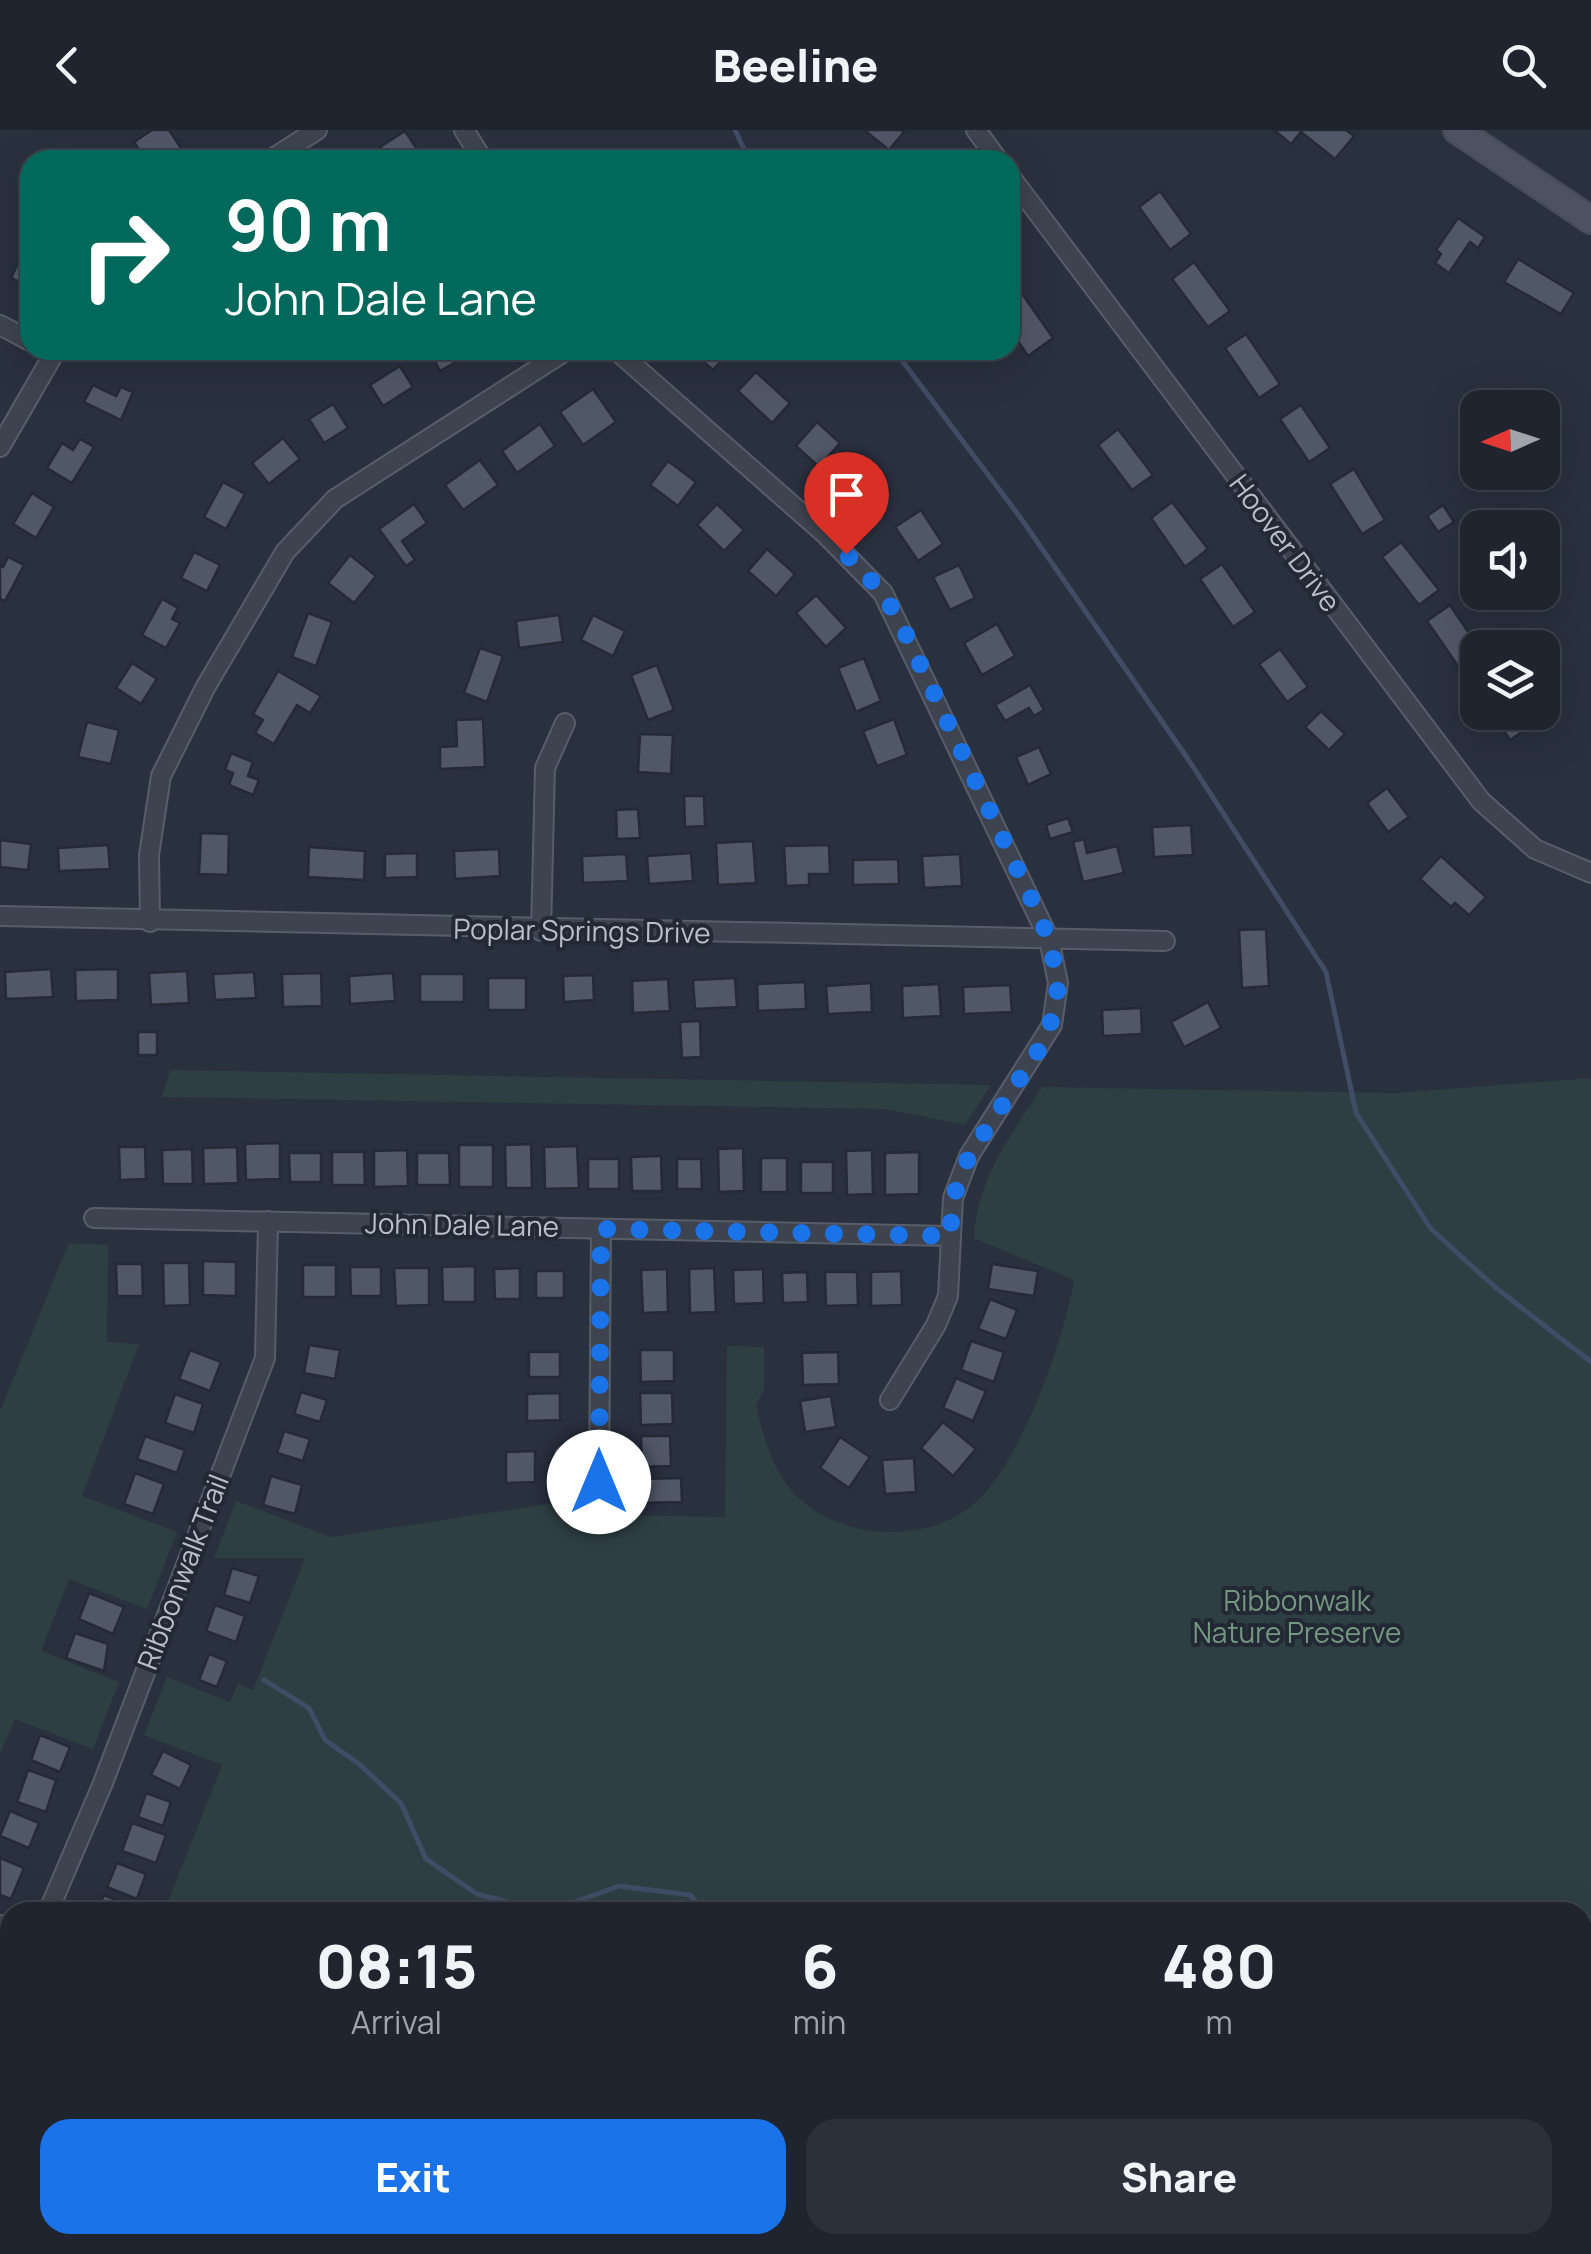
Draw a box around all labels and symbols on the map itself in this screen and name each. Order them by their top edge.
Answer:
north arrow [1460,390,1560,490]
pin [804,452,889,555]
street label: Hoover Drive [1222,466,1350,619]
street label: Poplar Springs Drive [453,909,711,951]
street label: John Dale Lane [365,1203,559,1245]
position arrow [547,1430,651,1534]
street label: Ribbonwalk Trail [127,1469,237,1675]
park label: Ribbonwalk Nature Preserve [1193,1581,1401,1651]

